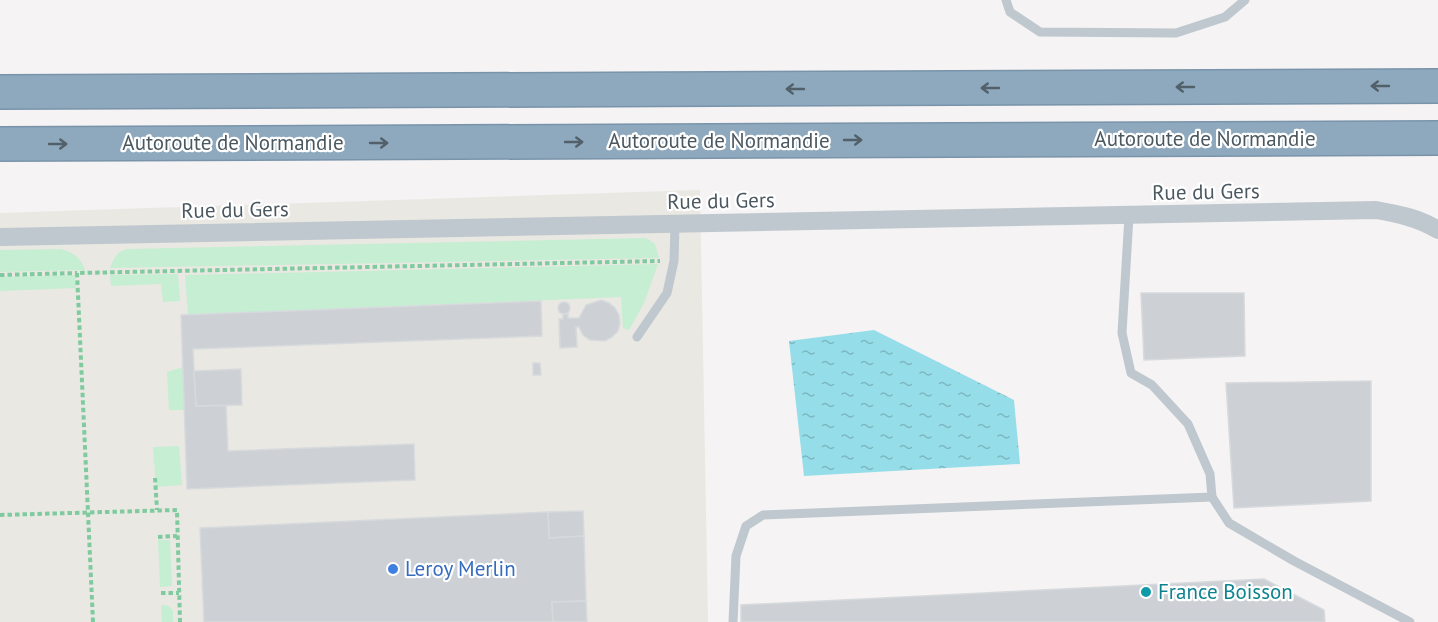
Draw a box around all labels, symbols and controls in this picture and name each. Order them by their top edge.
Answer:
one-way arrow [1370,80,1390,92]
one-way arrow [1175,81,1195,93]
one-way arrow [980,82,1000,94]
one-way arrow [785,83,805,95]
street label: Autoroute de Normandie [1094,125,1316,152]
street label: Autoroute de Normandie [608,127,830,154]
street label: Autoroute de Normandie [122,129,344,156]
one-way arrow [843,134,863,146]
one-way arrow [564,136,584,148]
one-way arrow [369,137,389,149]
one-way arrow [48,138,68,150]
street label: Rue du Gers [1152,177,1260,206]
street label: Rue du Gers [667,186,775,215]
street label: Rue du Gers [181,195,289,224]
place label: Leroy Merlin [405,555,516,582]
marker: Leroy Merlin [386,562,400,576]
place label: France Boisson [1158,578,1293,605]
marker: France Boisson [1139,585,1153,599]

